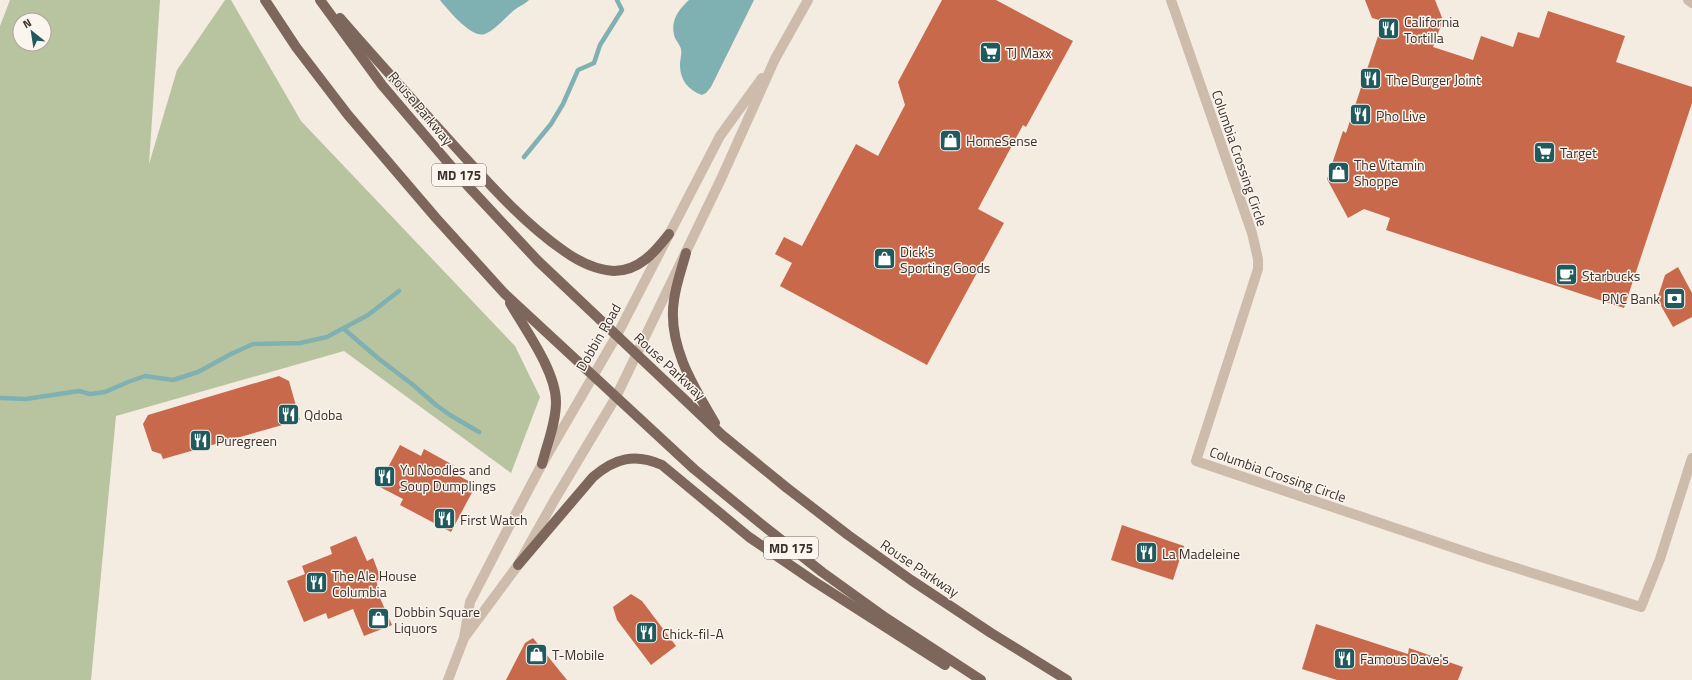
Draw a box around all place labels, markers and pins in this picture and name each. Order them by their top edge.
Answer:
place label: California Tortilla [1404,11,1459,48]
restaurant icon: California Tortilla [1376,16,1402,42]
supermarket icon: TJ Maxx [977,39,1003,65]
place label: TJ Maxx [1006,42,1052,63]
restaurant icon: The Burger Joint [1358,66,1384,92]
place label: The Burger Joint [1386,69,1481,90]
restaurant icon: Pho Live [1347,102,1373,128]
place label: Pho Live [1376,105,1426,126]
shop icon: HomeSense [938,127,964,153]
place label: HomeSense [966,130,1037,151]
supermarket icon: Target [1531,139,1557,165]
place label: Target [1560,142,1597,163]
place label: The Vitamin Shoppe [1354,154,1424,191]
shop icon: The Vitamin Shoppe [1325,159,1351,185]
place label: Dick's Sporting Goods [900,241,990,278]
shop icon: Dick's Sporting Goods [871,246,897,272]
cafe icon: Starbucks [1554,262,1580,288]
place label: Starbucks [1582,265,1640,286]
bank icon: PNC Bank [1662,285,1688,311]
place label: PNC Bank [1602,288,1660,309]
restaurant icon: Qdoba [276,401,302,427]
place label: Qdoba [304,404,342,425]
restaurant icon: Puregreen [188,427,214,453]
place label: Puregreen [216,430,277,451]
place label: Yu Noodles and Soup Dumplings [400,459,496,496]
restaurant icon: Yu Noodles and Soup Dumplings [371,464,397,490]
restaurant icon: First Watch [432,506,458,532]
place label: First Watch [460,509,528,530]
restaurant icon: La Madeleine [1134,540,1160,566]
place label: La Madeleine [1162,543,1240,564]
place label: The Ale House Columbia [332,565,417,602]
restaurant icon: The Ale House Columbia [303,570,329,596]
place label: Dobbin Square Liquors [394,601,480,638]
shop icon: Dobbin Square Liquors [366,606,392,632]
restaurant icon: Chick-fil-A [633,620,659,646]
place label: Chick-fil-A [662,623,724,644]
shop icon: T-Mobile [523,641,549,667]
place label: T-Mobile [552,644,604,665]
restaurant icon: Famous Dave's [1332,645,1358,671]
place label: Famous Dave's [1360,648,1449,669]

